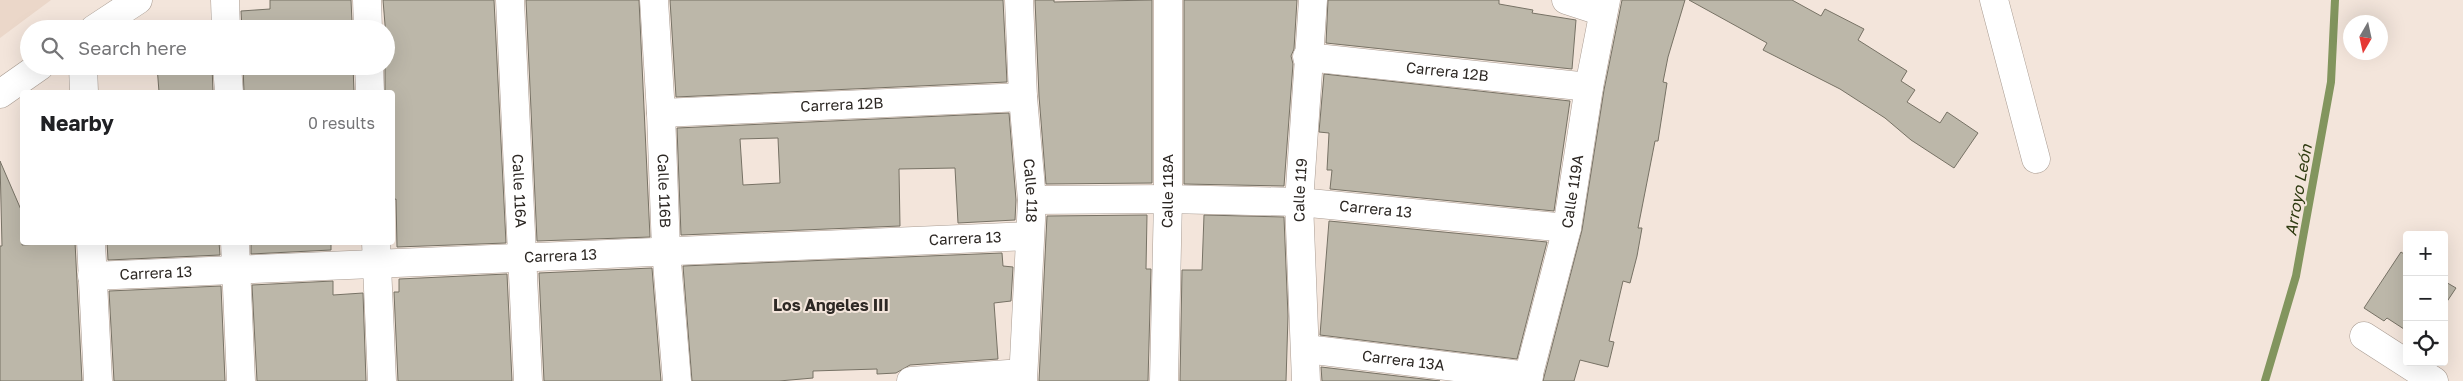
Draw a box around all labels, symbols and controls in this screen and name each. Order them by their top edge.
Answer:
north arrow [2343,15,2388,60]
search box [20,20,395,75]
icon: search [38,34,66,62]
text: Search here [78,36,187,59]
street label: Carrera 12B [1405,58,1490,84]
street label: Carrera 12B [800,93,884,115]
text: Nearby [40,110,114,136]
text: 0 results [308,113,375,133]
water label: Arroyo León [2280,142,2316,237]
street label: Calle 116A [509,153,531,228]
street label: Calle 116B [654,153,675,228]
street label: Calle 119A [1557,153,1586,230]
street label: Calle 118A [1157,154,1176,228]
street label: Calle 119 [1289,157,1310,223]
street label: Calle 118 [1020,158,1042,223]
street label: Carrera 13 [1339,196,1413,221]
street label: Carrera 13 [928,227,1002,248]
map controls [2403,231,2448,366]
button: + [2403,231,2448,276]
street label: Carrera 13 [524,244,597,266]
street label: Carrera 13 [119,262,193,283]
button: − [2403,276,2448,321]
district label: Los Angeles III [773,295,889,315]
button: locate [2403,321,2448,366]
street label: Carrera 13A [1361,346,1446,374]

